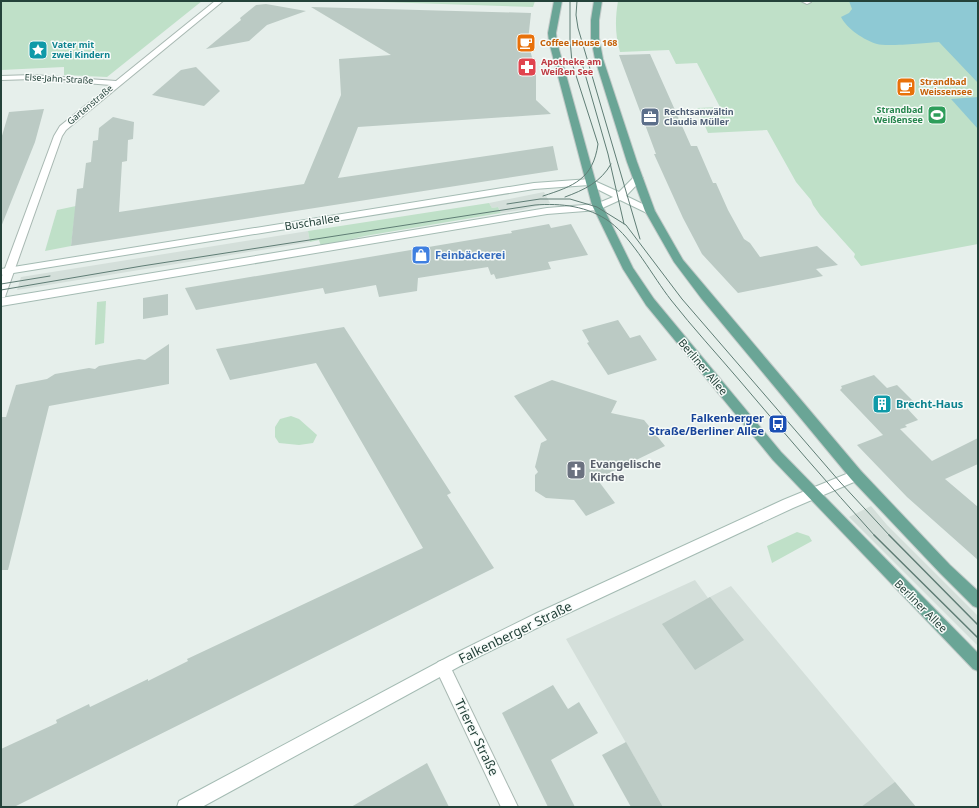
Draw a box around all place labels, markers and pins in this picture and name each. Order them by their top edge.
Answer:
cafe icon: Coffee House 168 [515,32,537,54]
place label: Coffee House 168 [540,36,617,49]
place label: Vater mit zwei Kindern [52,38,110,61]
place icon: Vater mit zwei Kindern [27,39,49,61]
place label: Apotheke am Weißen See [541,55,601,78]
pharmacy icon: Apotheke am Weißen See [516,56,538,78]
place label: Strandbad Weissensee [920,75,972,98]
cafe icon: Strandbad Weissensee [895,76,917,98]
place label: Strandbad Weißensee [874,103,923,126]
sports icon: Strandbad Weißensee [926,104,948,126]
place label: Rechtsanwältin Claudia Müller [664,105,734,128]
office icon: Rechtsanwältin Claudia Müller [639,106,661,128]
shop icon: Feinbäckerei [410,244,432,266]
place label: Feinbäckerei [435,247,505,262]
building icon: Brecht-Haus [871,393,893,415]
place label: Brecht-Haus [896,396,964,411]
place label: Falkenberger Straße/Berliner Allee [649,410,764,438]
bus stop icon: Falkenberger Straße/Berliner Allee [767,413,789,435]
place label: Evangelische Kirche [590,456,662,484]
church icon: Evangelische Kirche [565,459,587,481]

